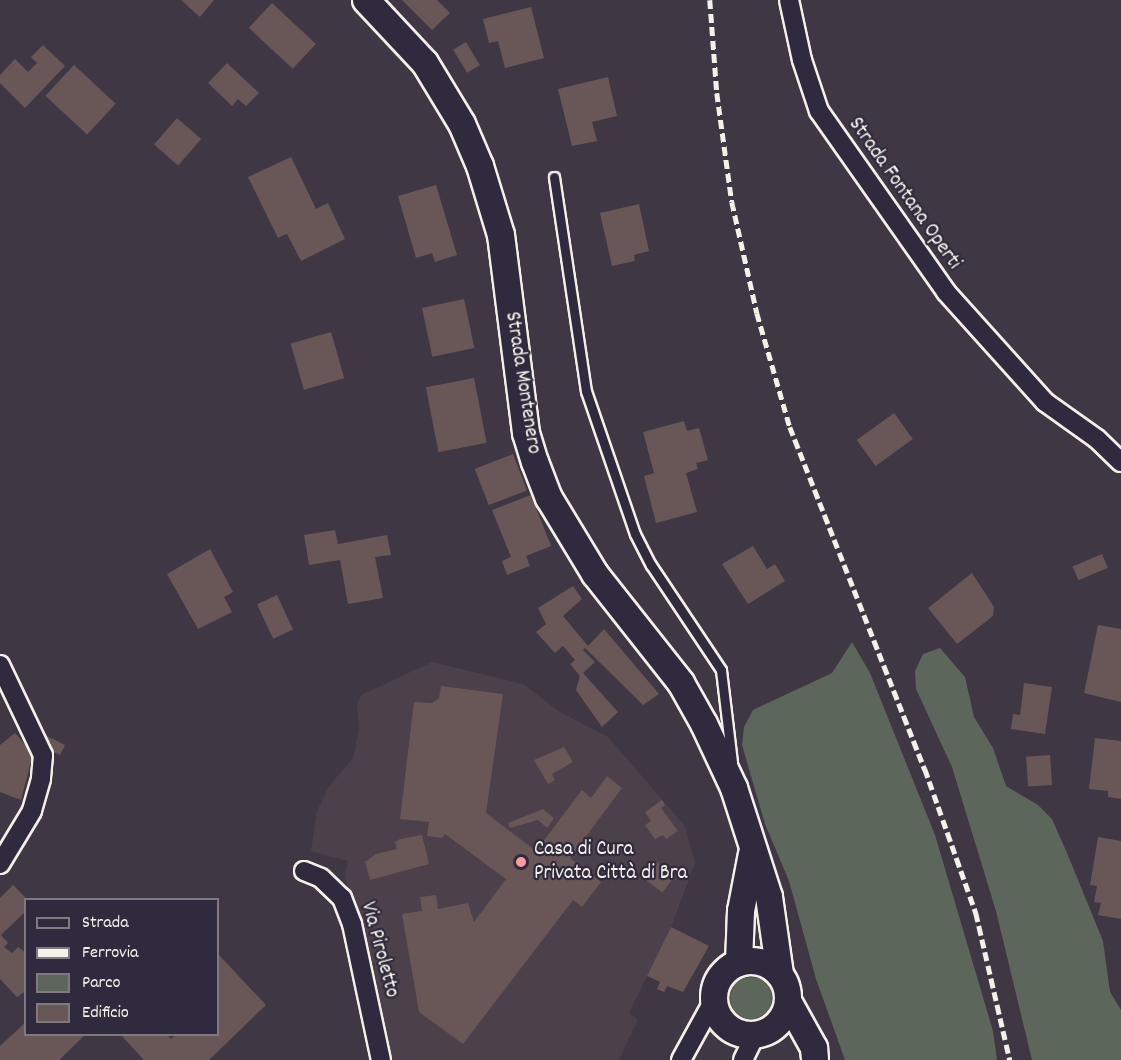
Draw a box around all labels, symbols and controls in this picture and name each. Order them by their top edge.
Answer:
street label: Strada Fontana Operti [842,113,966,275]
street label: Strada Montenero [498,310,546,456]
place label: Casa di Cura Privata Città di Bra [534,837,687,887]
marker: Casa di Cura Privata Città di Bra [512,853,530,871]
legend [24,898,219,1036]
street label: Via Piroletto [354,899,404,1001]
text: Strada [82,911,129,936]
text: Ferrovia [82,941,139,966]
text: Parco [82,971,121,996]
text: Edificio [82,1001,129,1026]

